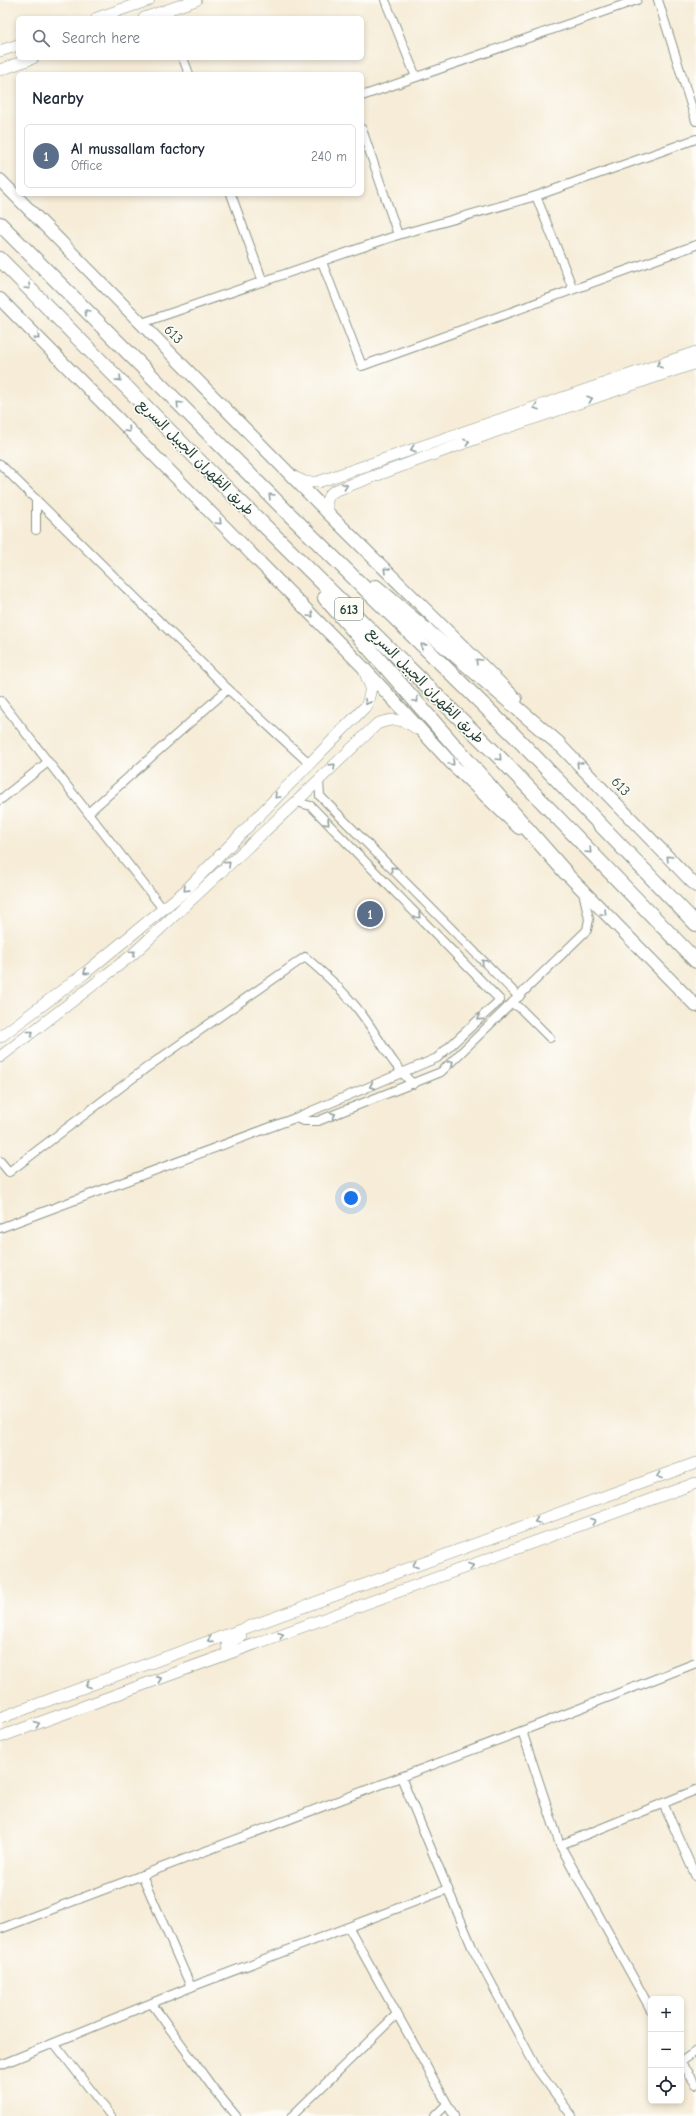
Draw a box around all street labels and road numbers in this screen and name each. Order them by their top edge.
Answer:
street label: 613 [160,321,187,348]
street label: طريق الظهران الجبيل السريع [132,395,258,521]
road number: 613 [335,598,363,620]
street label: طريق الظهران الجبيل السريع [362,623,488,749]
street label: 613 [608,773,634,800]

